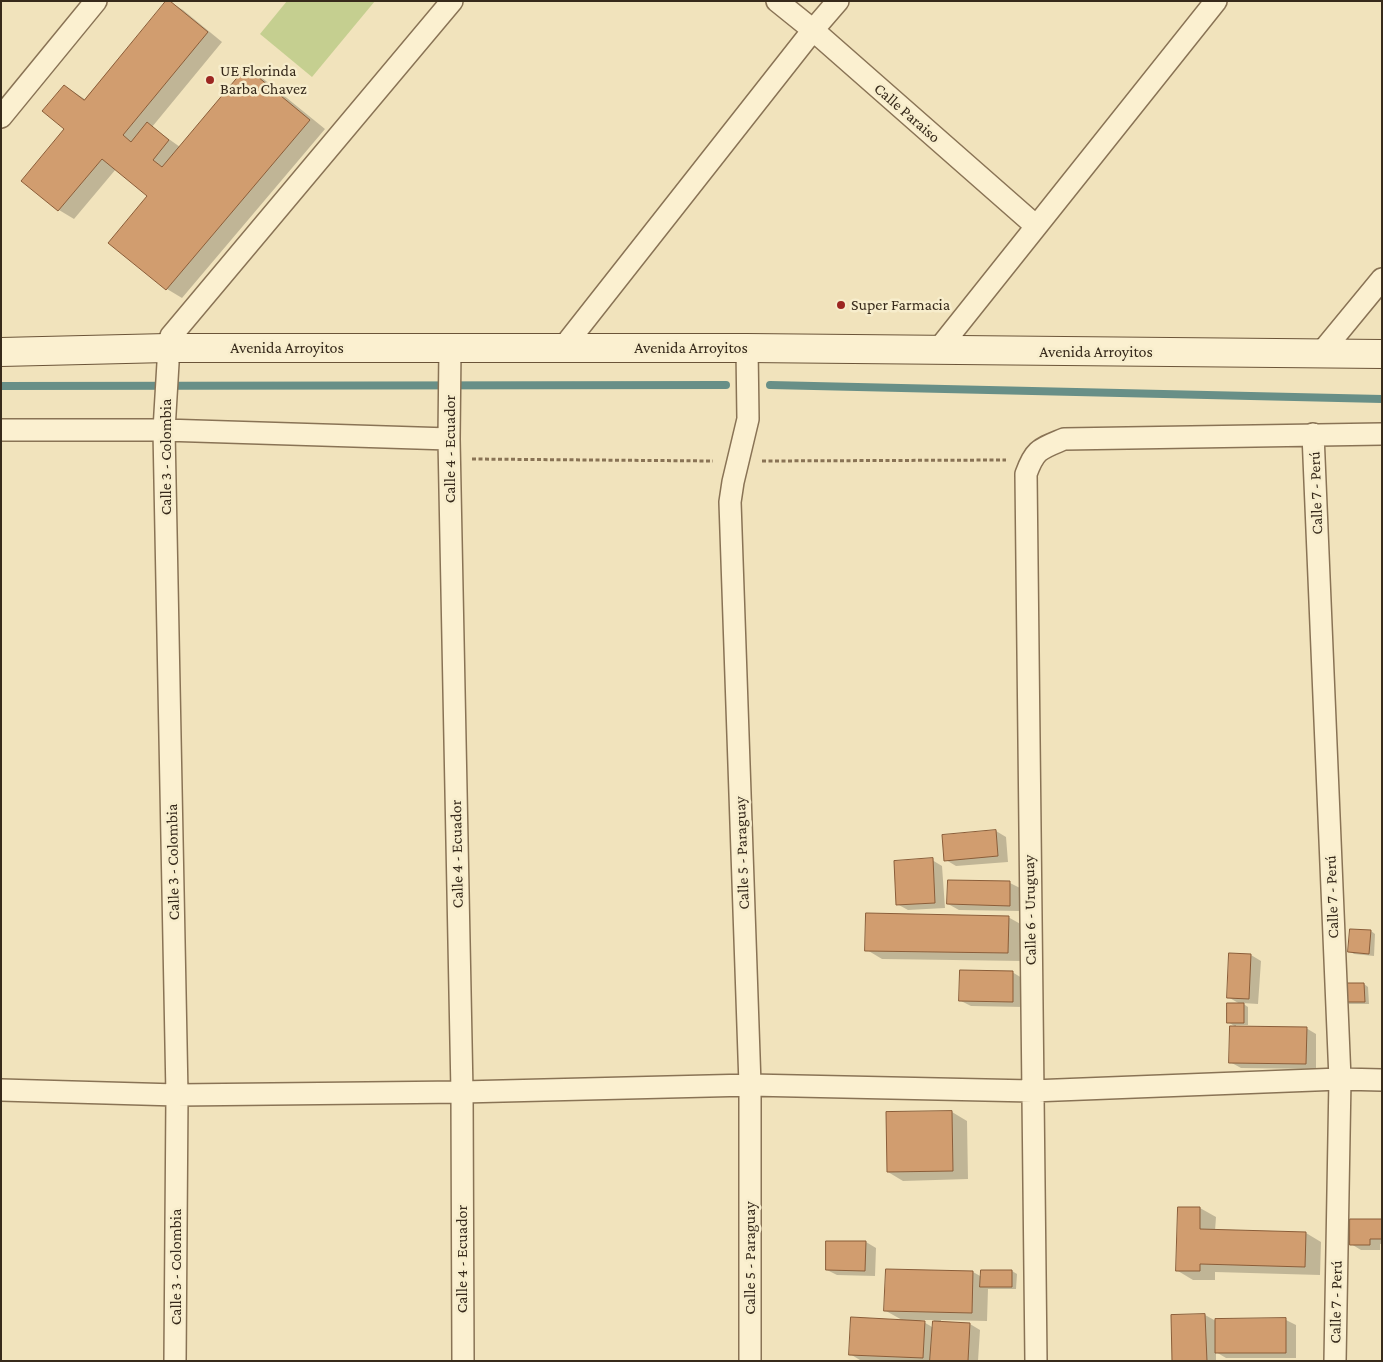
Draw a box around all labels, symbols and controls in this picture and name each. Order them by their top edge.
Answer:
place label: UE Florinda Barba Chavez [220,61,307,99]
marker: UE Florinda Barba Chavez [204,74,216,86]
street label: Calle Paraiso [870,79,944,147]
place label: Super Farmacia [851,295,950,315]
marker: Super Farmacia [835,299,847,311]
street label: Avenida Arroyitos [230,338,344,358]
street label: Avenida Arroyitos [634,338,748,358]
street label: Avenida Arroyitos [1039,342,1153,362]
street label: Calle 4 - Ecuador [440,395,460,503]
street label: Calle 3 - Colombia [156,399,176,515]
street label: Calle 7 - Perú [1305,451,1327,535]
street label: Calle 5 - Paraguay [730,796,754,910]
street label: Calle 4 - Ecuador [446,800,468,908]
street label: Calle 3 - Colombia [162,803,184,921]
street label: Calle 6 - Uruguay [1019,855,1041,965]
street label: Calle 7 - Perú [1321,855,1343,939]
street label: Calle 5 - Paraguay [740,1201,760,1315]
street label: Calle 4 - Ecuador [452,1205,472,1313]
street label: Calle 3 - Colombia [166,1209,186,1325]
street label: Calle 7 - Perú [1326,1260,1346,1344]

